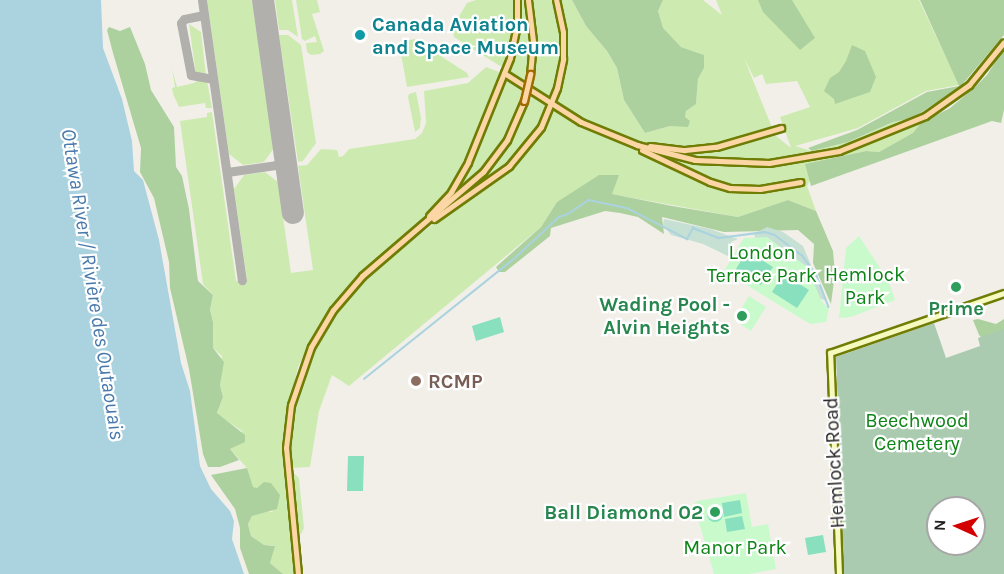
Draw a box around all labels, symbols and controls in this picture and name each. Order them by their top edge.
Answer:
place label: Canada Aviation and Space Museum [372,12,559,59]
marker: Canada Aviation and Space Museum [353,28,367,42]
water label: Ottawa River / Rivière des Outaouais [56,127,130,441]
park label: London Terrace Park [707,240,817,287]
park label: Hemlock Park [825,262,905,309]
marker: Prime [949,280,963,294]
place label: Wading Pool - Alvin Heights [599,292,730,339]
place label: Prime [928,296,984,320]
marker: Wading Pool - Alvin Heights [735,309,749,323]
place label: RCMP [428,369,483,393]
marker: RCMP [409,374,423,388]
street label: Hemlock Road [819,397,849,529]
park label: Beechwood Cemetery [865,408,969,455]
north arrow [926,496,986,556]
place label: Ball Diamond 02 [544,500,703,524]
marker: Ball Diamond 02 [708,505,722,519]
text: N [930,519,949,531]
park label: Manor Park [683,535,787,559]

